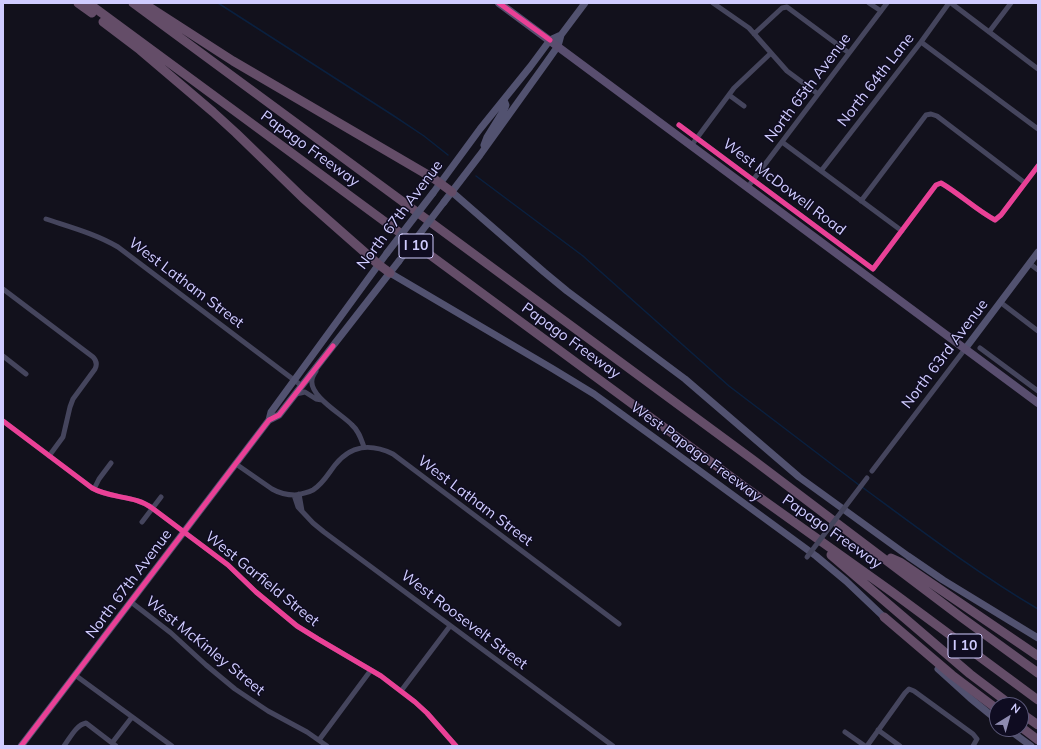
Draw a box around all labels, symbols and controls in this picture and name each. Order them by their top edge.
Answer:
street label: North 65th Avenue [761,30,855,146]
street label: North 64th Lane [834,30,918,130]
street label: Papago Freeway [257,107,363,191]
street label: West McDowell Road [719,135,849,239]
street label: North 67th Avenue [353,157,447,273]
street label: West Latham Street [125,234,247,332]
road number: I 10 [399,234,433,258]
street label: North 63rd Avenue [898,296,992,412]
street label: Papago Freeway [518,299,624,383]
street label: West Papago Freeway [627,398,765,506]
street label: West Latham Street [414,452,536,550]
street label: Papago Freeway [779,491,885,573]
street label: North 67th Avenue [82,526,176,642]
street label: West Garfield Street [202,528,322,630]
street label: West Roosevelt Street [397,567,531,673]
street label: West McKinley Street [142,593,268,699]
road number: I 10 [948,634,982,658]
north arrow [989,697,1029,737]
text: N [1008,700,1023,716]

